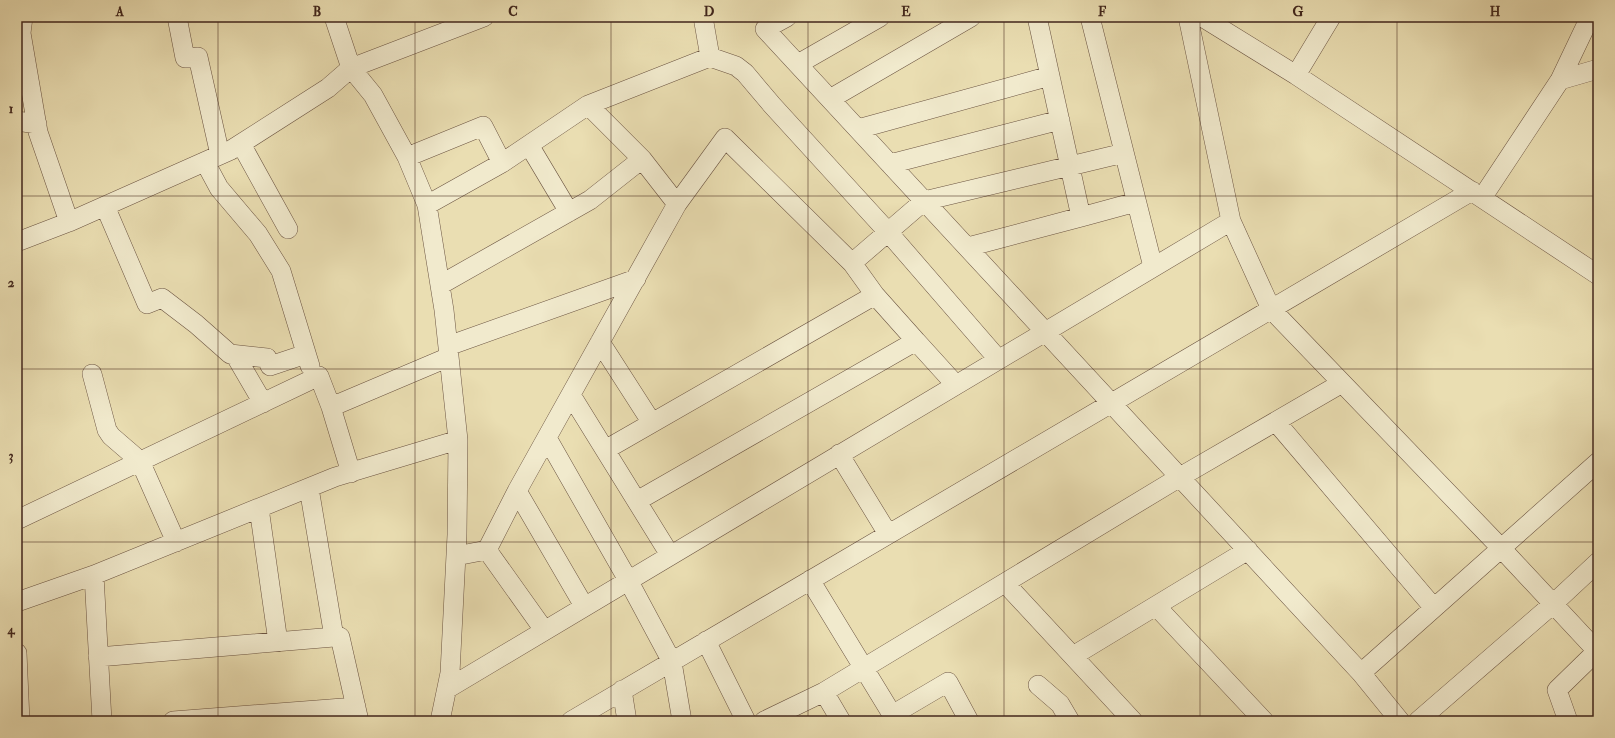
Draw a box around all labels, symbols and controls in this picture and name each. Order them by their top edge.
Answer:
text: A [115,4,125,20]
text: B [313,4,321,20]
text: C [508,4,518,20]
text: D [704,4,715,20]
text: E [901,4,911,20]
text: F [1098,4,1107,20]
text: G [1293,4,1304,20]
text: H [1490,4,1501,20]
text: 1 [9,101,14,117]
text: 2 [8,275,15,291]
text: 3 [9,448,14,464]
text: 4 [6,622,15,638]

